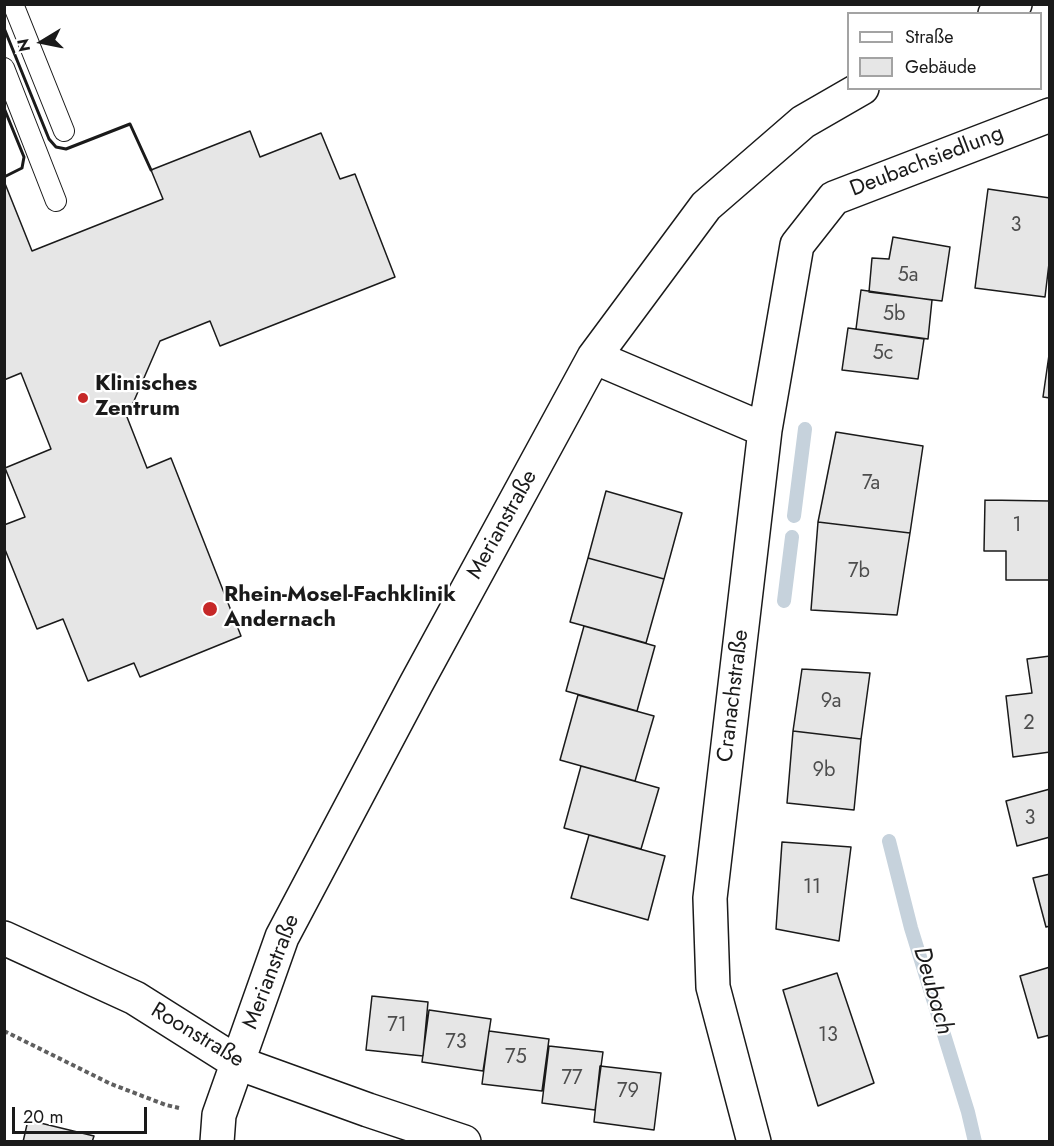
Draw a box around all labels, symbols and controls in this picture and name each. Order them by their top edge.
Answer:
north arrow [12,12,72,72]
legend [847,12,1042,90]
text: Straße [905,24,953,50]
text: N [11,37,36,53]
text: Gebäude [905,54,976,80]
street label: Deubachsiedlung [847,121,1007,203]
house number: 3 [1011,214,1021,238]
house number: 5a [898,264,918,288]
house number: 5b [883,303,905,327]
house number: 5c [873,342,893,366]
place label: Klinisches Zentrum [95,372,197,424]
marker: Klinisches Zentrum [76,391,90,405]
street label: Merianstraße [462,466,544,584]
house number: 7a [862,472,880,496]
house number: 1 [1013,514,1021,538]
house number: 7b [848,560,870,584]
place label: Rhein-Mosel-Fachklinik Andernach [224,583,456,634]
marker: Rhein-Mosel-Fachklinik Andernach [201,600,219,618]
street label: Cranachstraße [713,628,755,764]
house number: 9a [821,690,841,714]
house number: 2 [1023,712,1035,736]
house number: 9b [813,759,835,783]
house number: 3 [1025,807,1035,831]
house number: 11 [803,876,821,900]
street label: Merianstraße [238,911,306,1033]
water label: Deubach [906,944,958,1038]
street label: Roonstraße [146,998,248,1074]
house number: 71 [387,1014,407,1038]
house number: 13 [818,1024,838,1048]
house number: 73 [445,1031,467,1055]
house number: 75 [505,1046,527,1070]
house number: 77 [562,1067,582,1091]
house number: 79 [617,1080,639,1104]
scale bar [15,1095,150,1133]
text: 20 m [23,1104,63,1130]

